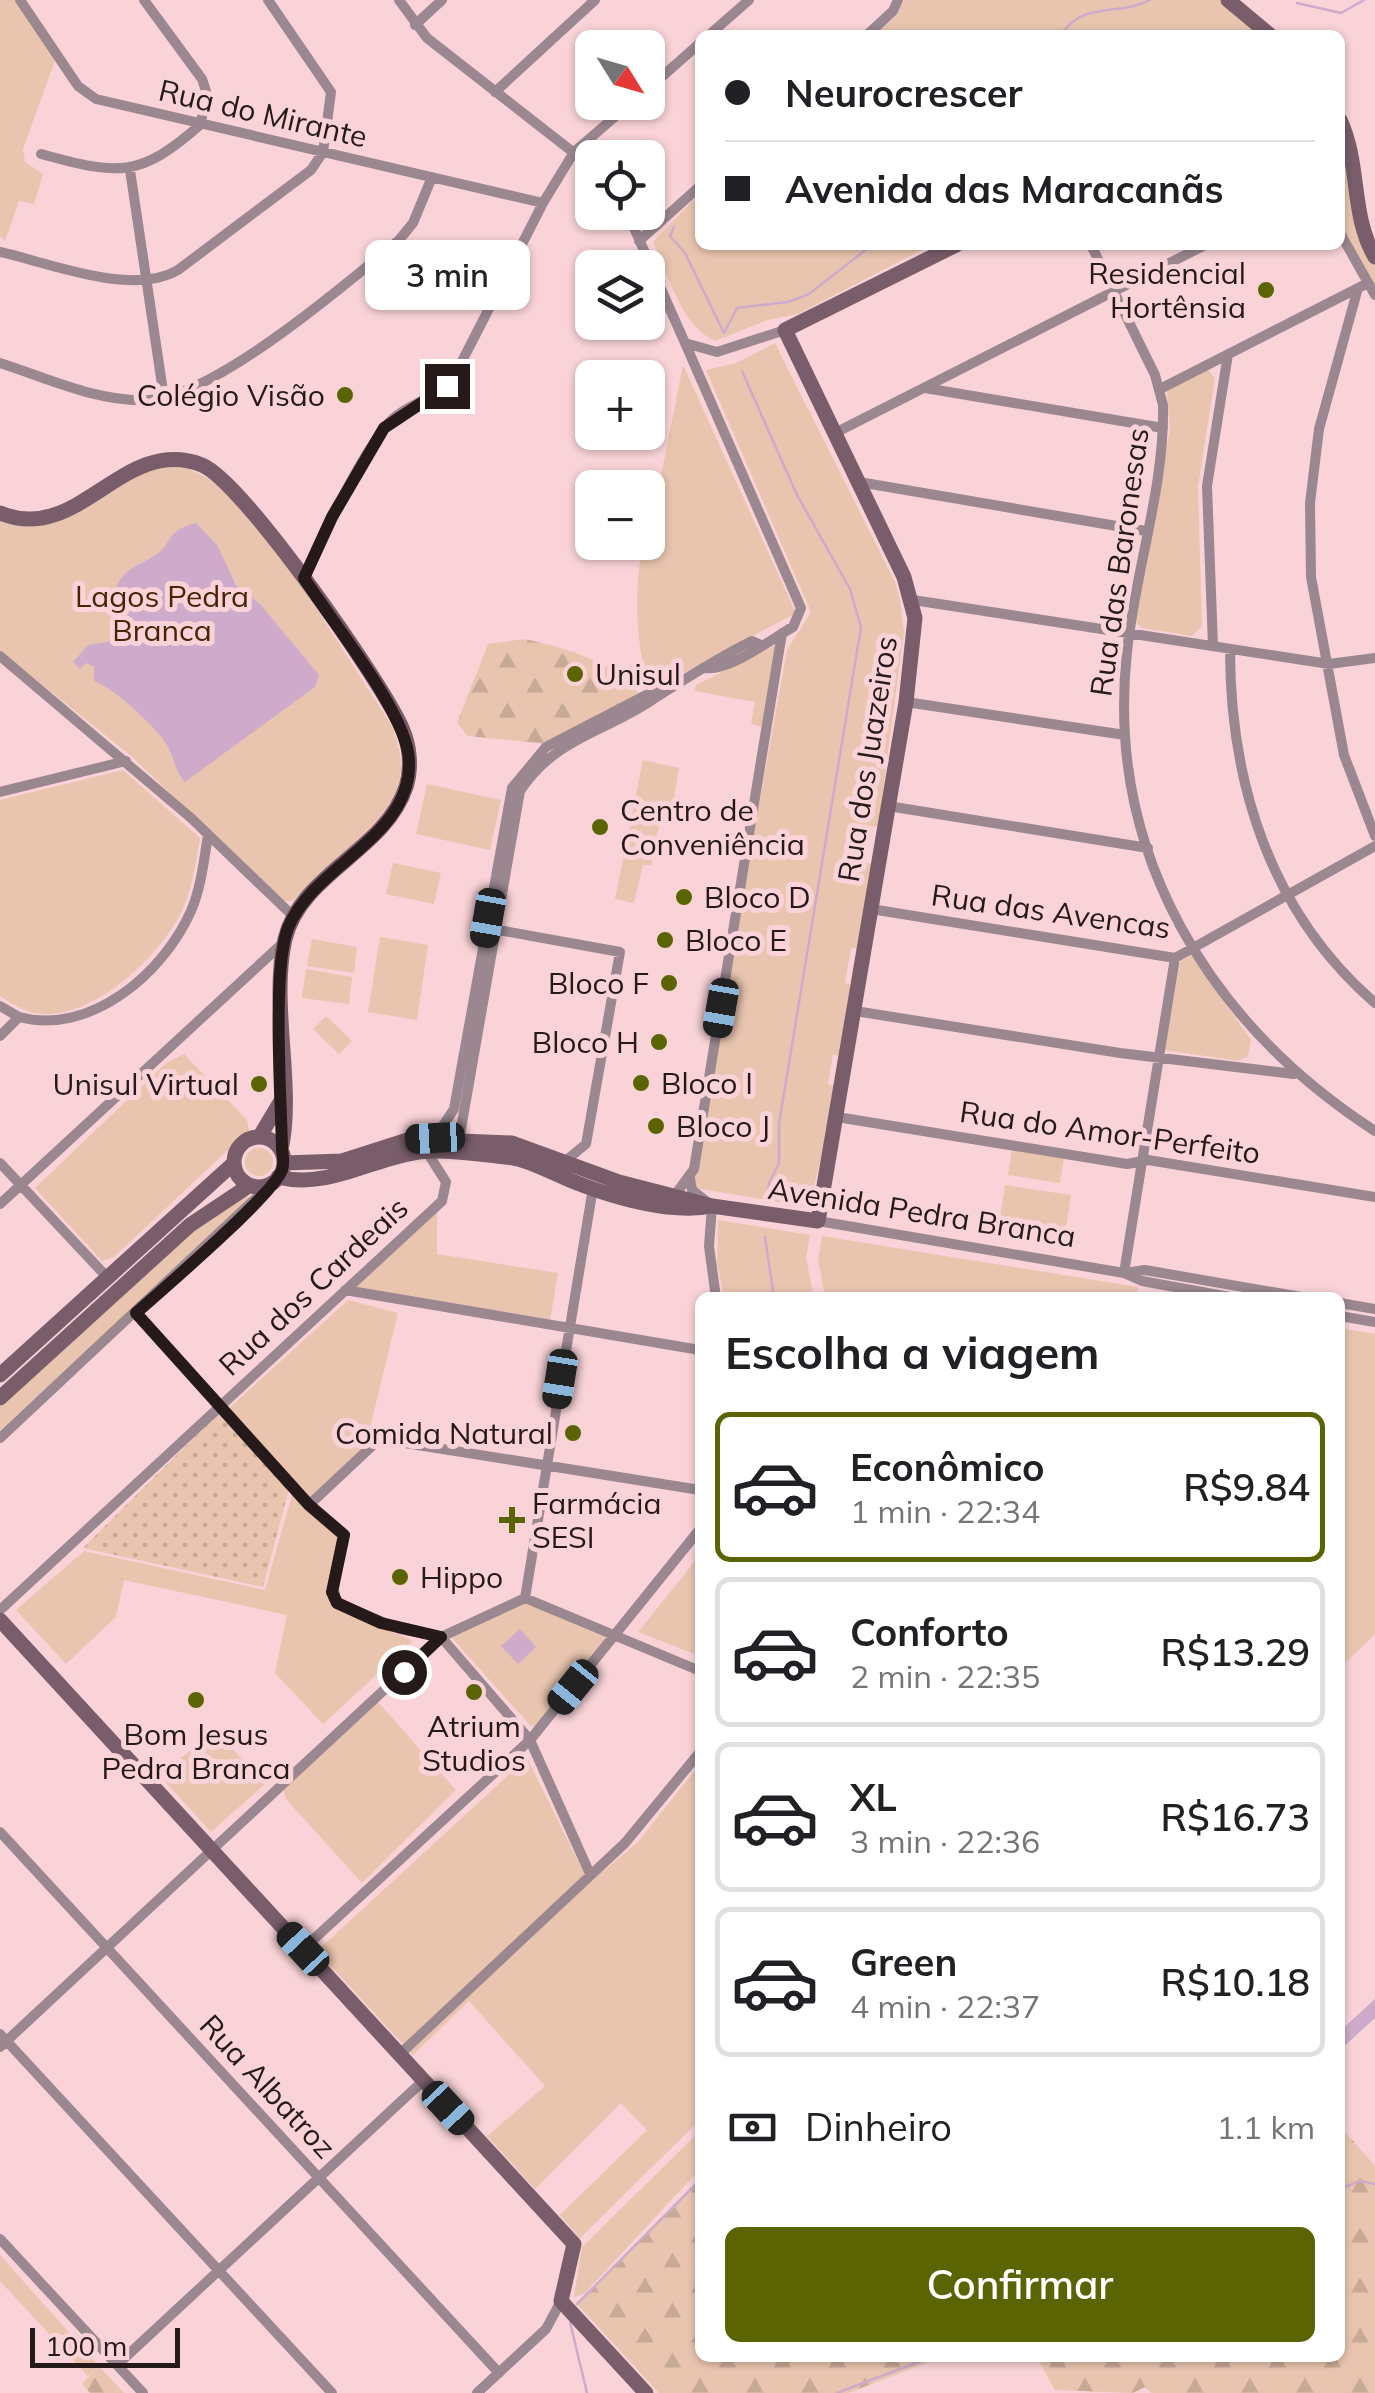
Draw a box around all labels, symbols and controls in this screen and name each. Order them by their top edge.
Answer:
north arrow [575,30,665,120]
map controls [575,30,665,560]
text: Neurocrescer [785,69,1022,117]
street label: Rua do Mirante [155,71,371,155]
button: locate [575,140,665,230]
text: Avenida das Maracanãs [785,165,1224,213]
callout: 3 min [364,241,530,311]
button: layers [575,250,665,340]
place label: Residencial Hortênsia [1088,254,1246,326]
text: 3 min [406,255,489,295]
marker: Residencial Hortênsia [1255,279,1277,301]
button: + [575,360,665,450]
route end [425,364,470,409]
place label: Colégio Visão [137,376,325,414]
marker: Colégio Visão [334,384,356,406]
street label: Rua das Baronesas [1081,425,1157,699]
button: − [575,470,665,560]
park label: Lagos Pedra Branca [75,577,249,649]
street label: Rua dos Juazeiros [829,633,905,885]
place label: Unisul [595,655,681,693]
marker: Unisul [564,663,586,685]
place label: Centro de Conveniência [620,791,805,863]
marker: Centro de Conveniência [589,816,611,838]
street label: Rua das Avencas [929,875,1173,947]
place label: Bloco D [704,878,811,916]
car [468,886,508,950]
marker: Bloco D [673,886,695,908]
place label: Bloco E [685,921,787,959]
marker: Bloco E [654,929,676,951]
place label: Bloco F [548,964,649,1002]
marker: Bloco F [658,972,680,994]
car [701,976,741,1040]
place label: Bloco H [532,1023,639,1061]
marker: Bloco H [648,1031,670,1053]
place label: Bloco I [661,1064,753,1102]
place label: Unisul Virtual [53,1065,239,1103]
marker: Bloco I [630,1072,652,1094]
marker: Unisul Virtual [248,1073,270,1095]
street label: Rua do Amor-Perfeito [957,1092,1263,1172]
place label: Bloco J [676,1107,770,1145]
marker: Bloco J [645,1115,667,1137]
car [404,1121,466,1155]
street label: Avenida Pedra Branca [765,1169,1079,1255]
street label: Rua dos Cardeais [211,1189,415,1383]
text: Escolha a viagem [725,1324,1100,1380]
car [540,1347,580,1411]
place label: Comida Natural [335,1414,553,1452]
marker: Comida Natural [562,1422,584,1444]
icon: car [730,1442,820,1532]
text: Econômico [850,1443,1045,1491]
text: R$9.84 [1183,1463,1310,1511]
place label: Farmácia SESI [532,1484,661,1556]
text: 1 min · 22:34 [850,1491,1040,1531]
marker: Farmácia SESI [501,1509,523,1531]
place label: Hippo [420,1558,503,1596]
marker: Hippo [389,1566,411,1588]
icon: car [730,1607,820,1697]
text: Conforto [850,1608,1009,1656]
text: R$13.29 [1161,1628,1310,1676]
route start [382,1650,427,1695]
car [542,1654,604,1720]
text: 2 min · 22:35 [850,1656,1040,1696]
marker: Atrium Studios [463,1681,485,1703]
marker: Bom Jesus Pedra Branca [185,1689,207,1711]
place label: Atrium Studios [422,1707,526,1779]
place label: Bom Jesus Pedra Branca [101,1715,291,1787]
icon: car [730,1772,820,1862]
text: XL [850,1773,897,1821]
text: R$16.73 [1161,1793,1310,1841]
text: 3 min · 22:36 [850,1821,1040,1861]
car [272,1917,334,1981]
icon: car [730,1937,820,2027]
text: Green [850,1938,957,1986]
text: R$10.18 [1161,1958,1310,2006]
text: 4 min · 22:37 [850,1986,1040,2026]
street label: Rua Albatroz [192,2006,344,2166]
car [417,2076,479,2140]
icon: cash [725,2100,780,2155]
text: Dinheiro [805,2103,952,2151]
text: 1.1 km [1216,2107,1315,2147]
button: Confirmar [725,2227,1315,2342]
scale bar [30,2323,180,2368]
text: 100 m [45,2328,127,2363]

